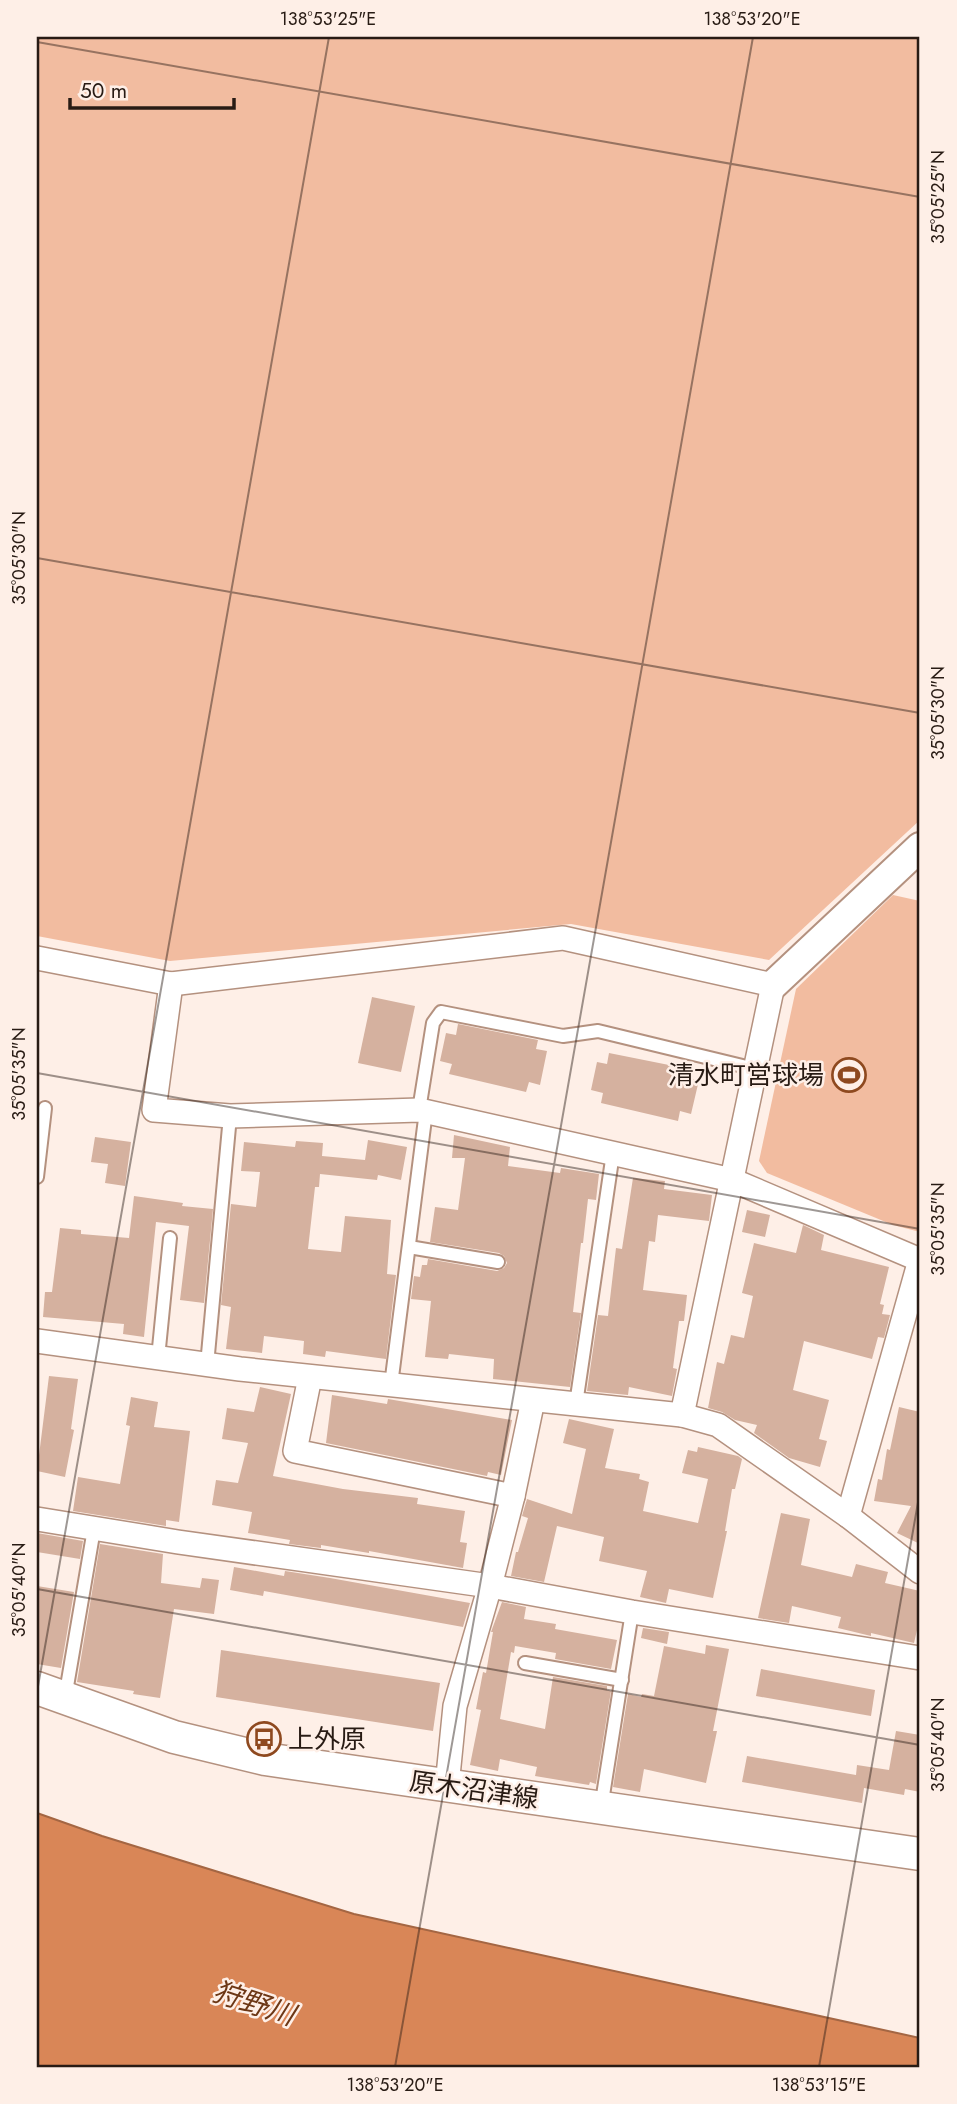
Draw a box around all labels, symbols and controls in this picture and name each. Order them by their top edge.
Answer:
text: 138°53'25"E [280,6,376,32]
text: 138°53'20"E [703,6,801,32]
scale bar [70,66,234,110]
text: 50 m [80,76,127,106]
text: 35°05'25"N [925,150,951,244]
text: 35°05'30"N [6,511,32,605]
text: 35°05'30"N [925,666,951,760]
text: 35°05'35"N [6,1027,32,1121]
place label: 清水町営球場 [668,1056,824,1094]
sports icon: 清水町営球場 [830,1056,868,1094]
text: 35°05'35"N [925,1182,951,1276]
text: 35°05'40"N [6,1543,32,1637]
text: 35°05'40"N [925,1698,951,1792]
bus stop icon: 上外原 [245,1720,283,1758]
place label: 上外原 [288,1720,366,1758]
street label: 原木沼津線 [407,1762,541,1818]
water label: 狩野川 [208,1971,303,2037]
text: 138°53'20"E [346,2072,444,2098]
text: 138°53'15"E [772,2072,866,2098]

